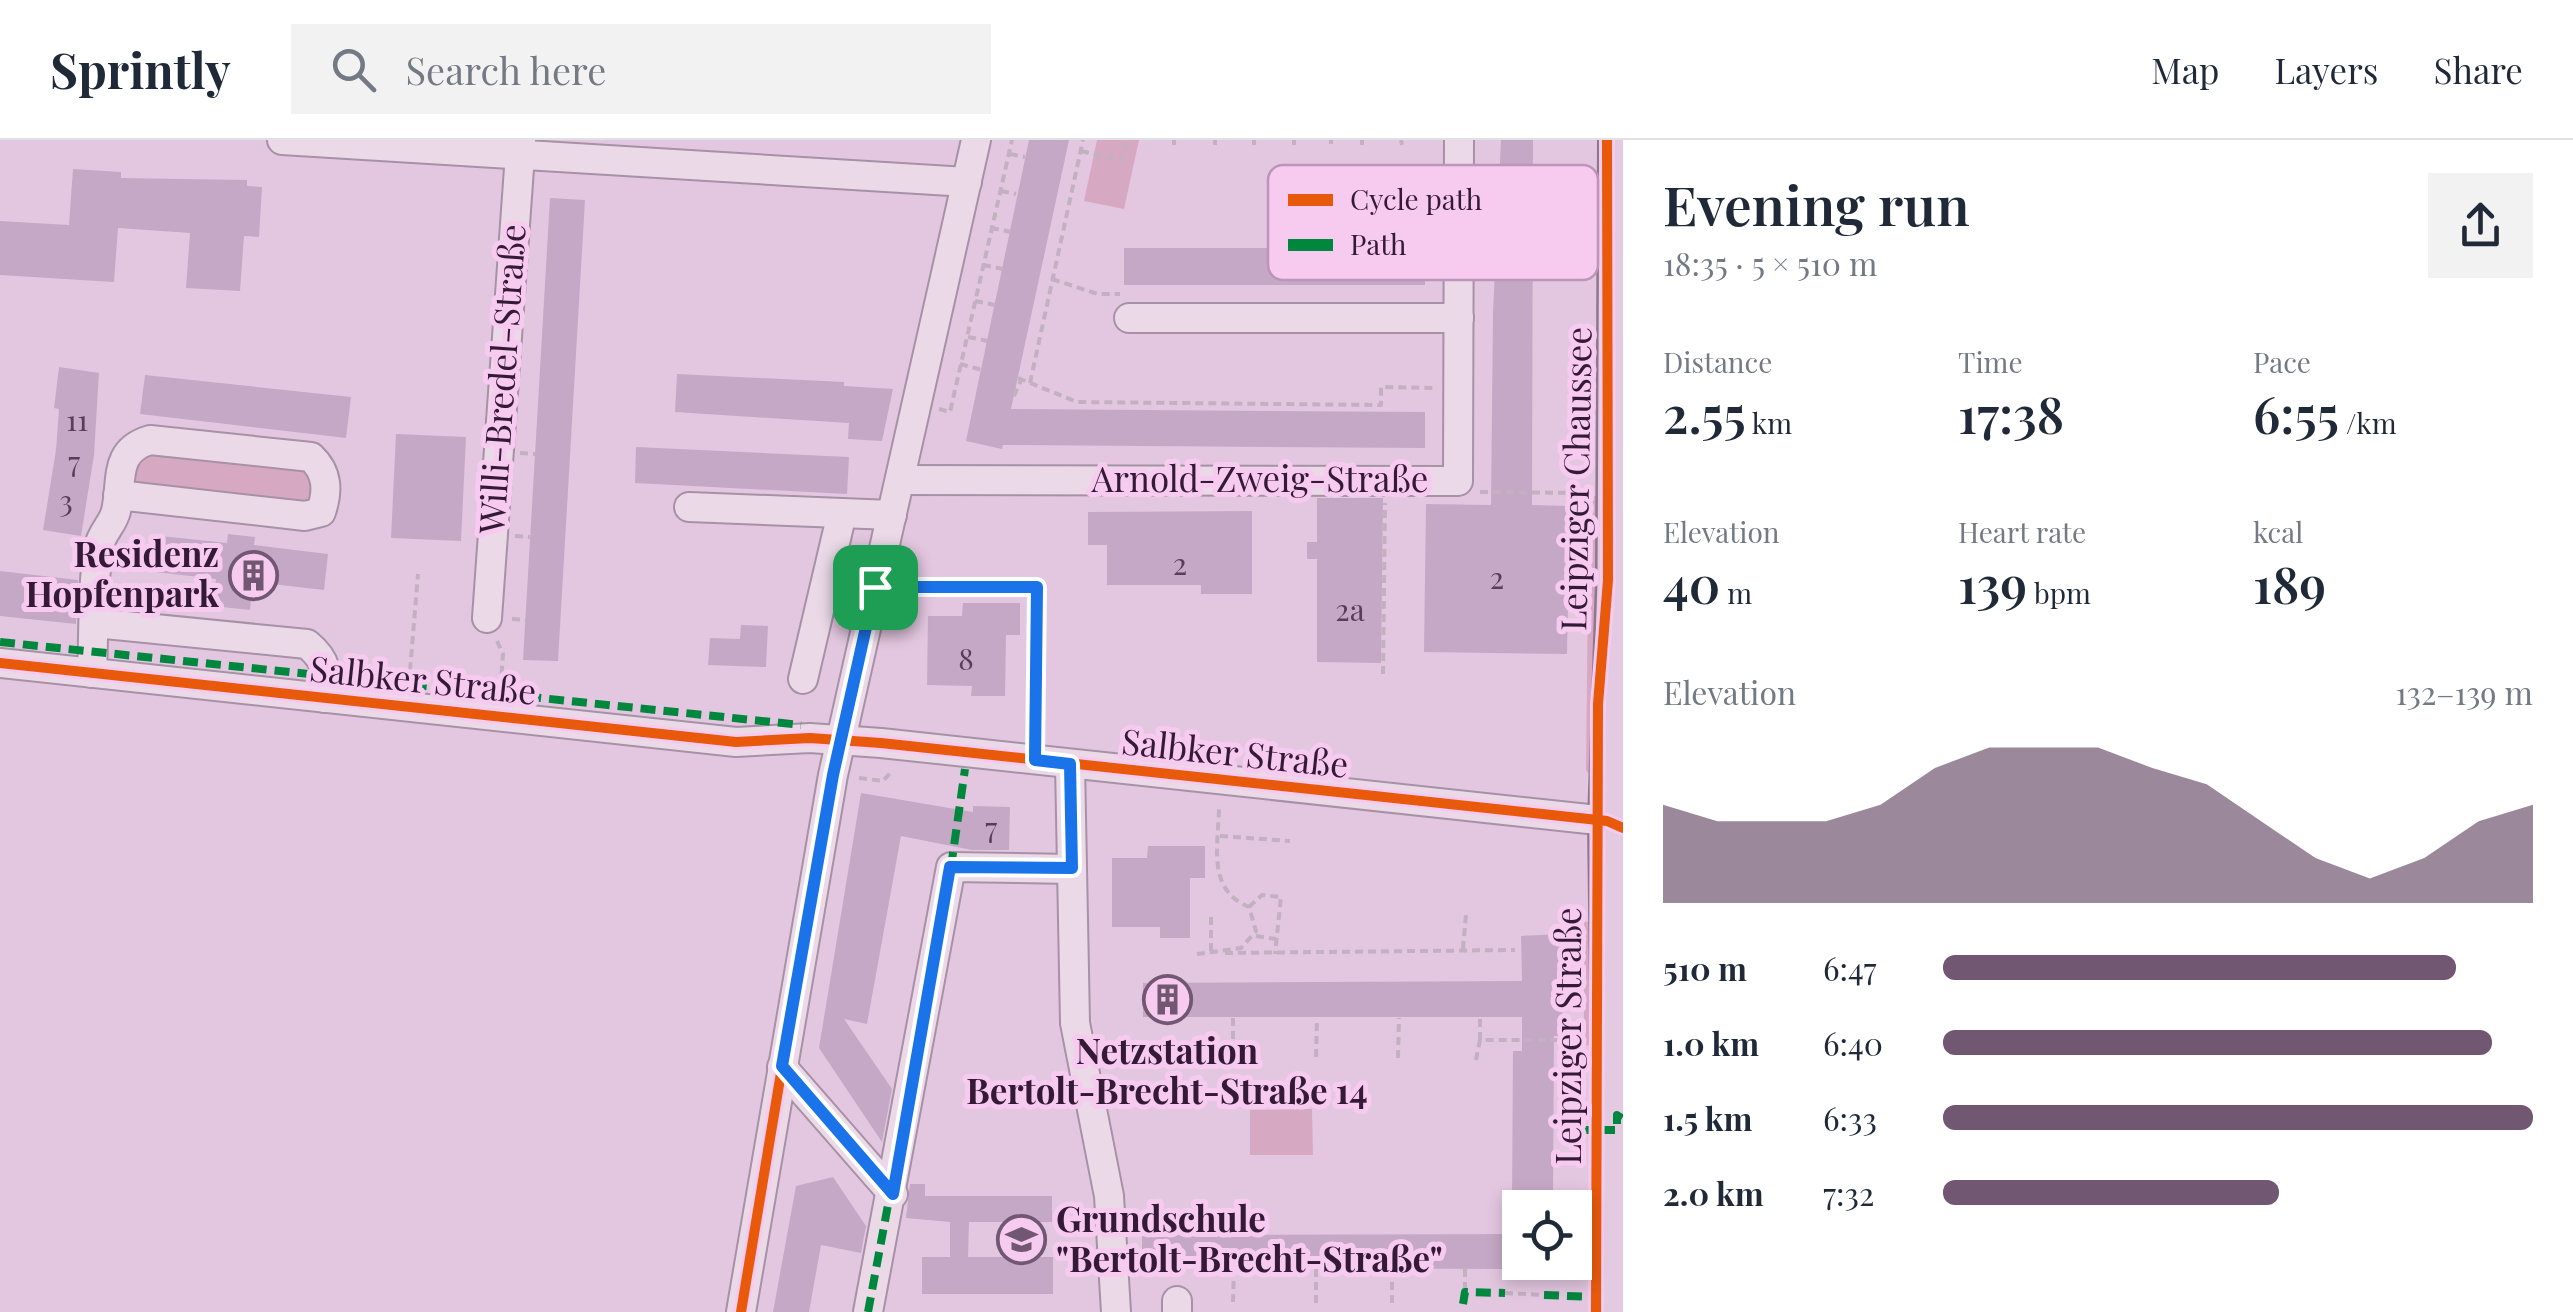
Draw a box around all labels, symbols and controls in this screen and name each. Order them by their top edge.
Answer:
search box [291,24,991,114]
text: Sprintly [50,37,231,101]
icon: search [326,42,381,97]
text: Search here [406,44,607,95]
text: Map [2151,46,2219,93]
text: Layers [2274,46,2379,93]
text: Share [2434,46,2523,93]
legend [1268,165,1598,280]
text: Evening run [1663,166,1970,240]
button: share [2428,173,2533,278]
text: Cycle path [1350,180,1483,217]
street label: Willi-Bredel-Straße [466,222,535,536]
text: Path [1350,225,1407,262]
text: 18:35 · 5 × 510 m [1663,241,1877,284]
street label: Leipziger Chaussee [1548,326,1601,632]
text: Distance [1663,343,1772,380]
text: Time [1958,343,2023,380]
text: Pace [2253,343,2311,380]
text: 2.55 [1663,380,1746,447]
text: 17:38 [1958,380,2064,447]
text: 6:55 [2253,380,2339,447]
house number: 11 [66,399,88,439]
text: km [1746,404,1792,441]
text: /km [2339,404,2397,441]
house number: 7 [68,441,80,481]
street label: Arnold-Zweig-Straße [1090,454,1429,501]
house number: 3 [59,480,73,520]
text: Elevation [1663,513,1779,550]
text: Heart rate [1958,513,2086,550]
text: kcal [2253,513,2303,550]
place label: Residenz Hopfenpark [25,529,220,616]
house number: 2 [1173,543,1187,583]
pin [833,545,918,630]
building icon: Residenz Hopfenpark [228,549,280,601]
text: 40 [1663,550,1720,617]
text: 139 [1958,550,2027,617]
text: 189 [2253,550,2326,617]
house number: 2 [1490,557,1504,597]
icon: arrive [848,560,903,615]
text: m [1720,574,1752,611]
text: bpm [2027,574,2091,611]
house number: 2a [1335,589,1365,629]
house number: 8 [958,638,974,678]
street label: Salbker Straße [308,643,539,714]
text: Elevation [1663,670,1796,713]
text: 132–139 m [2395,670,2533,713]
street label: Salbker Straße [1120,716,1351,787]
house number: 7 [985,807,997,847]
street label: Leipziger Straße [1543,907,1590,1165]
text: 510 m [1663,946,1747,989]
text: 6:47 [1823,946,1876,989]
building icon: Netzstation Bertolt-Brecht-Straße 14 [1141,974,1193,1026]
text: 1.0 km [1663,1021,1759,1064]
text: 6:40 [1823,1021,1883,1064]
place label: Netzstation Bertolt-Brecht-Straße 14 [966,1026,1368,1113]
text: 1.5 km [1663,1096,1752,1139]
text: 6:33 [1823,1096,1877,1139]
text: 2.0 km [1663,1171,1764,1214]
text: 7:32 [1823,1171,1874,1214]
map controls [1502,1190,1592,1280]
button: locate [1502,1190,1592,1280]
place label: Grundschule "Bertolt-Brecht-Straße" [1056,1194,1443,1281]
school or university icon: Grundschule "Bertolt-Brecht-Straße" [995,1214,1047,1266]

